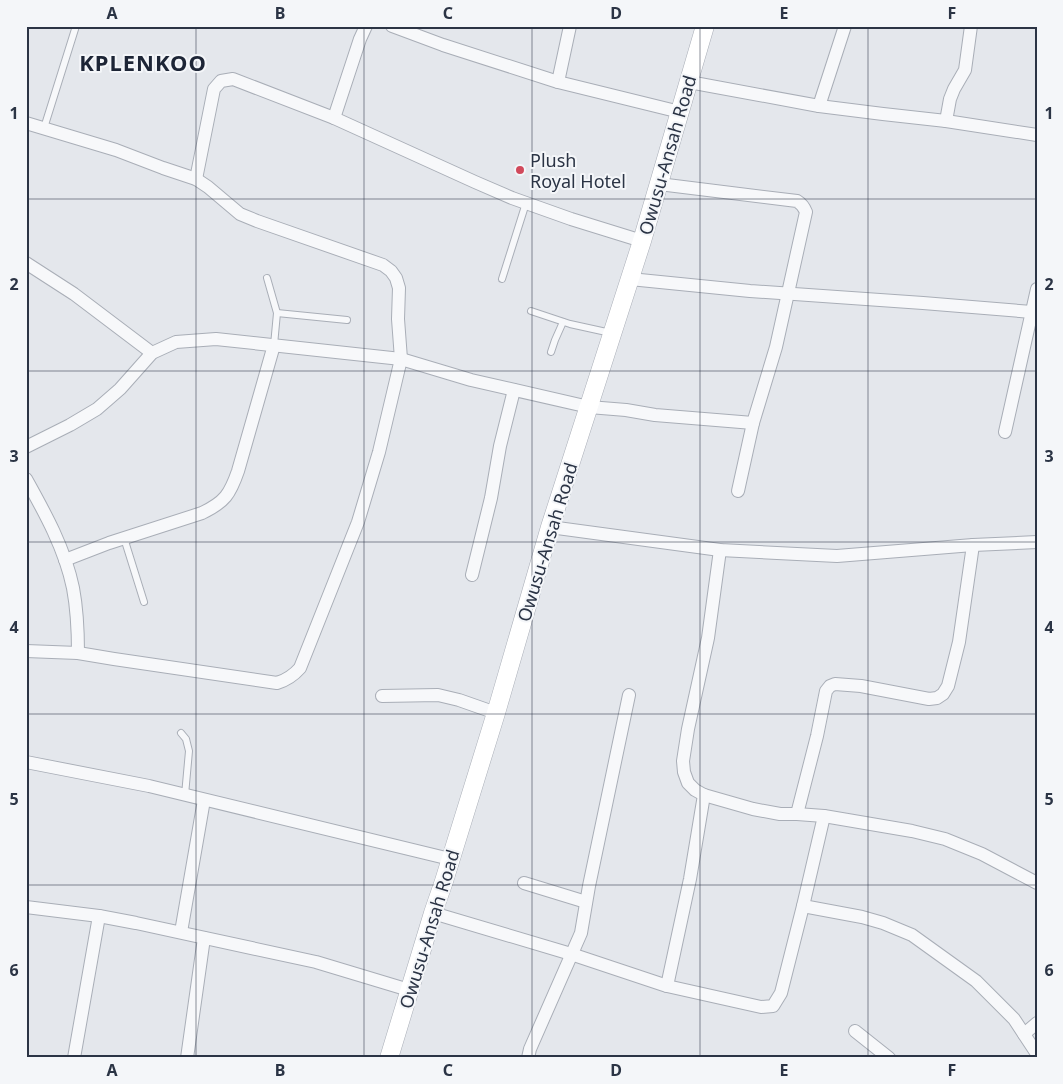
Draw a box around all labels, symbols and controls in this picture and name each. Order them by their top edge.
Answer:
text: A [106,2,118,24]
text: B [275,2,285,24]
text: C [443,2,453,24]
text: D [610,2,622,24]
text: E [780,2,789,24]
text: F [948,2,956,24]
district label: KPLENKOO [79,47,207,77]
street label: Owusu-Ansah Road [633,72,701,238]
text: 1 [9,102,19,124]
text: 1 [1044,102,1054,124]
place label: Plush Royal Hotel [530,148,626,193]
marker: Plush Royal Hotel [514,164,526,176]
text: 2 [9,273,19,295]
text: 2 [1044,273,1054,295]
text: 3 [9,445,19,467]
text: 3 [1044,445,1054,467]
street label: Owusu-Ansah Road [511,459,583,625]
text: 4 [9,616,19,638]
text: 4 [1044,616,1054,638]
text: 5 [9,788,19,810]
text: 5 [1044,788,1054,810]
street label: Owusu-Ansah Road [393,846,465,1012]
text: 6 [9,959,19,981]
text: 6 [1044,959,1054,981]
text: A [106,1059,118,1081]
text: B [275,1059,285,1081]
text: C [443,1059,453,1081]
text: D [610,1059,622,1081]
text: E [780,1059,789,1081]
text: F [948,1059,956,1081]

